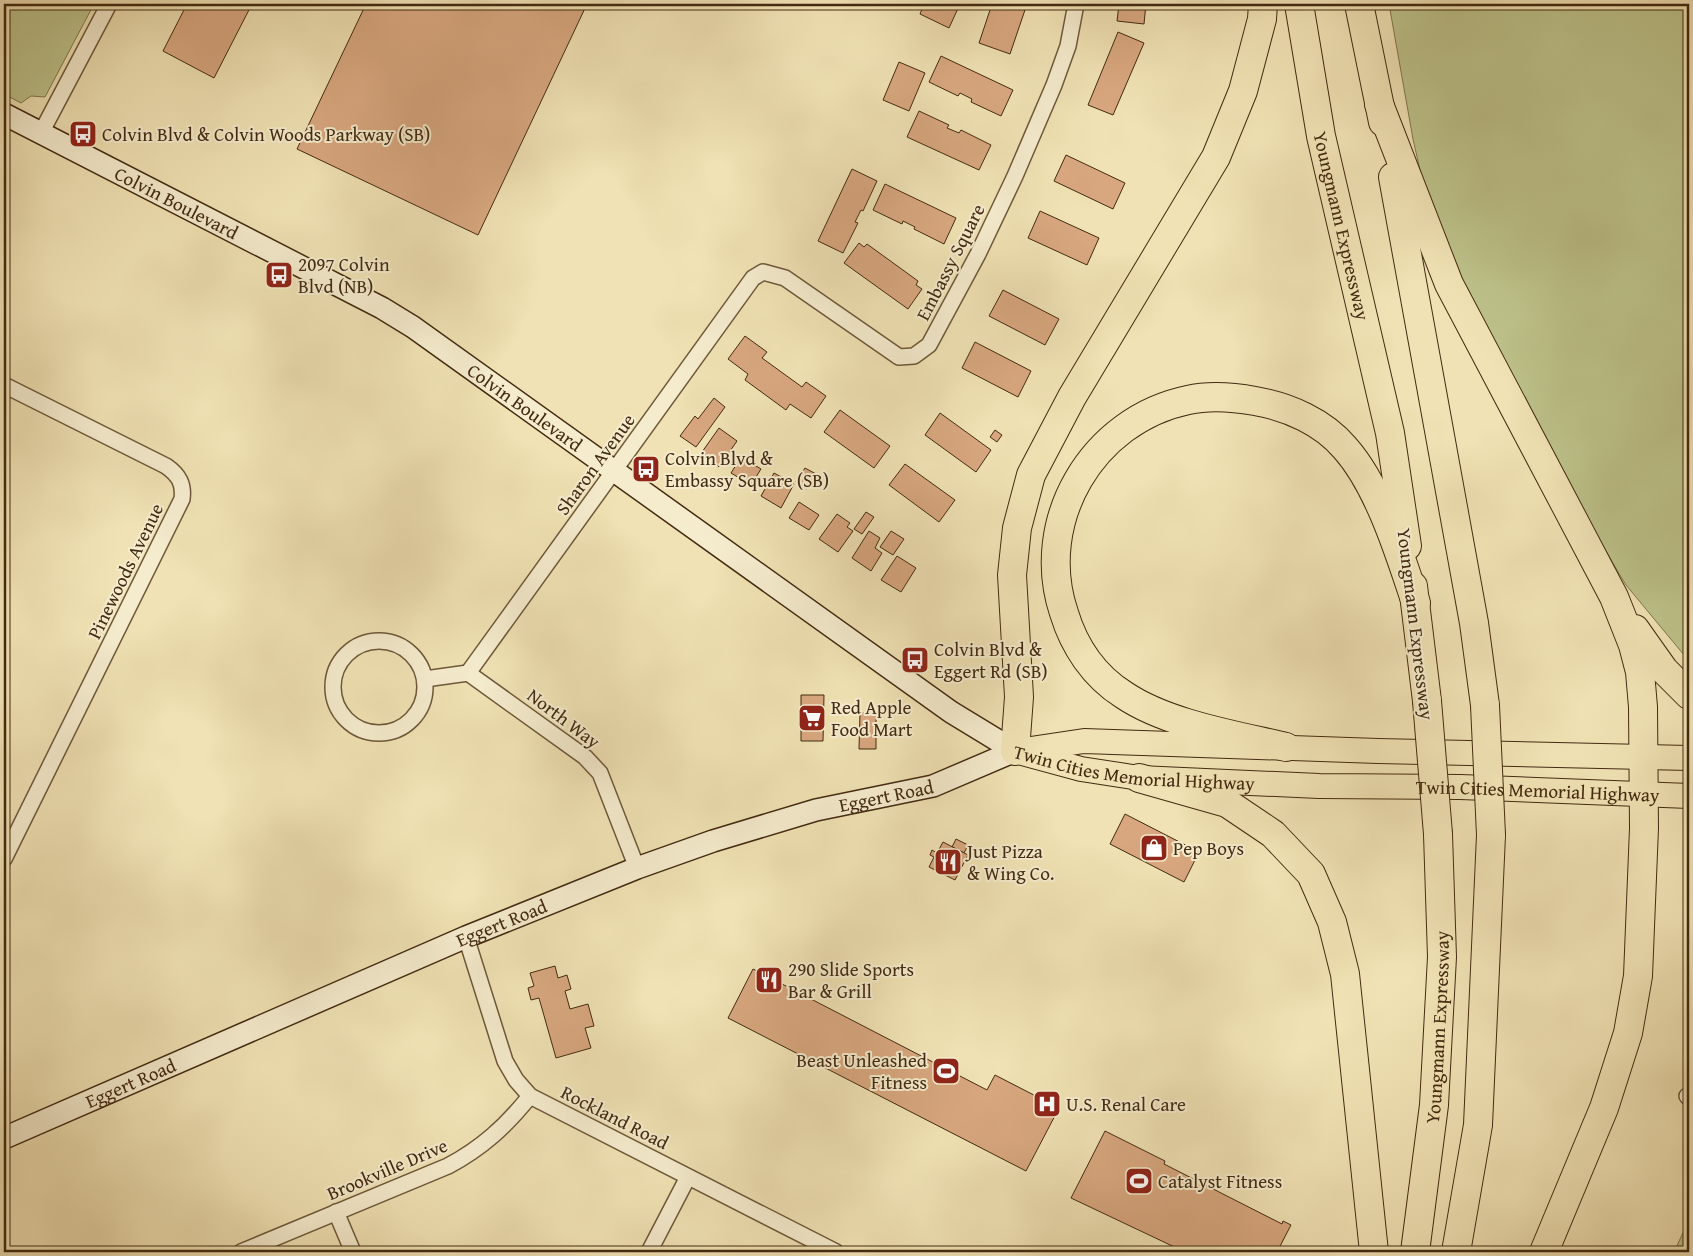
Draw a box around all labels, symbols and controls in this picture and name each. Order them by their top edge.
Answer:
bus stop icon: Colvin Blvd & Colvin Woods Parkway (SB) [68,119,98,149]
place label: Colvin Blvd & Colvin Woods Parkway (SB) [102,120,430,148]
street label: Youngmann Expressway [1306,128,1377,324]
street label: Colvin Boulevard [110,159,244,246]
street label: Embassy Square [909,199,991,325]
place label: 2097 Colvin Blvd (NB) [298,250,390,300]
bus stop icon: 2097 Colvin Blvd (NB) [264,260,294,290]
street label: Colvin Boulevard [462,356,589,459]
street label: Sharon Avenue [549,407,641,521]
place label: Colvin Blvd & Embassy Square (SB) [665,444,829,494]
bus stop icon: Colvin Blvd & Embassy Square (SB) [631,454,661,484]
street label: Pinewoods Avenue [80,498,170,644]
street label: Youngmann Expressway [1390,526,1442,722]
place label: Colvin Blvd & Eggert Rd (SB) [934,635,1048,685]
bus stop icon: Colvin Blvd & Eggert Rd (SB) [900,645,930,675]
street label: North Way [521,681,607,755]
place label: Red Apple Food Mart [831,693,913,743]
supermarket icon: Red Apple Food Mart [797,703,827,733]
street label: Twin Cities Memorial Highway [1010,737,1256,797]
street label: Eggert Road [836,772,937,819]
street label: Twin Cities Memorial Highway [1416,773,1661,809]
shop icon: Pep Boys [1139,833,1169,863]
place label: Pep Boys [1173,834,1244,862]
place label: Just Pizza & Wing Co. [965,837,1054,887]
restaurant icon: Just Pizza & Wing Co. [933,847,963,877]
street label: Eggert Road [451,891,552,954]
street label: Youngmann Expressway [1418,930,1456,1125]
place label: 290 Slide Sports Bar & Grill [788,955,914,1005]
restaurant icon: 290 Slide Sports Bar & Grill [754,965,784,995]
place label: Beast Unleashed Fitness [796,1046,928,1096]
street label: Eggert Road [81,1051,181,1115]
sports icon: Beast Unleashed Fitness [931,1056,961,1086]
street label: Rockland Road [556,1078,674,1157]
hospital icon: U.S. Renal Care [1032,1089,1062,1119]
place label: U.S. Renal Care [1066,1090,1186,1118]
street label: Brookville Drive [322,1131,452,1207]
sports icon: Catalyst Fitness [1124,1166,1154,1196]
place label: Catalyst Fitness [1158,1167,1282,1195]

